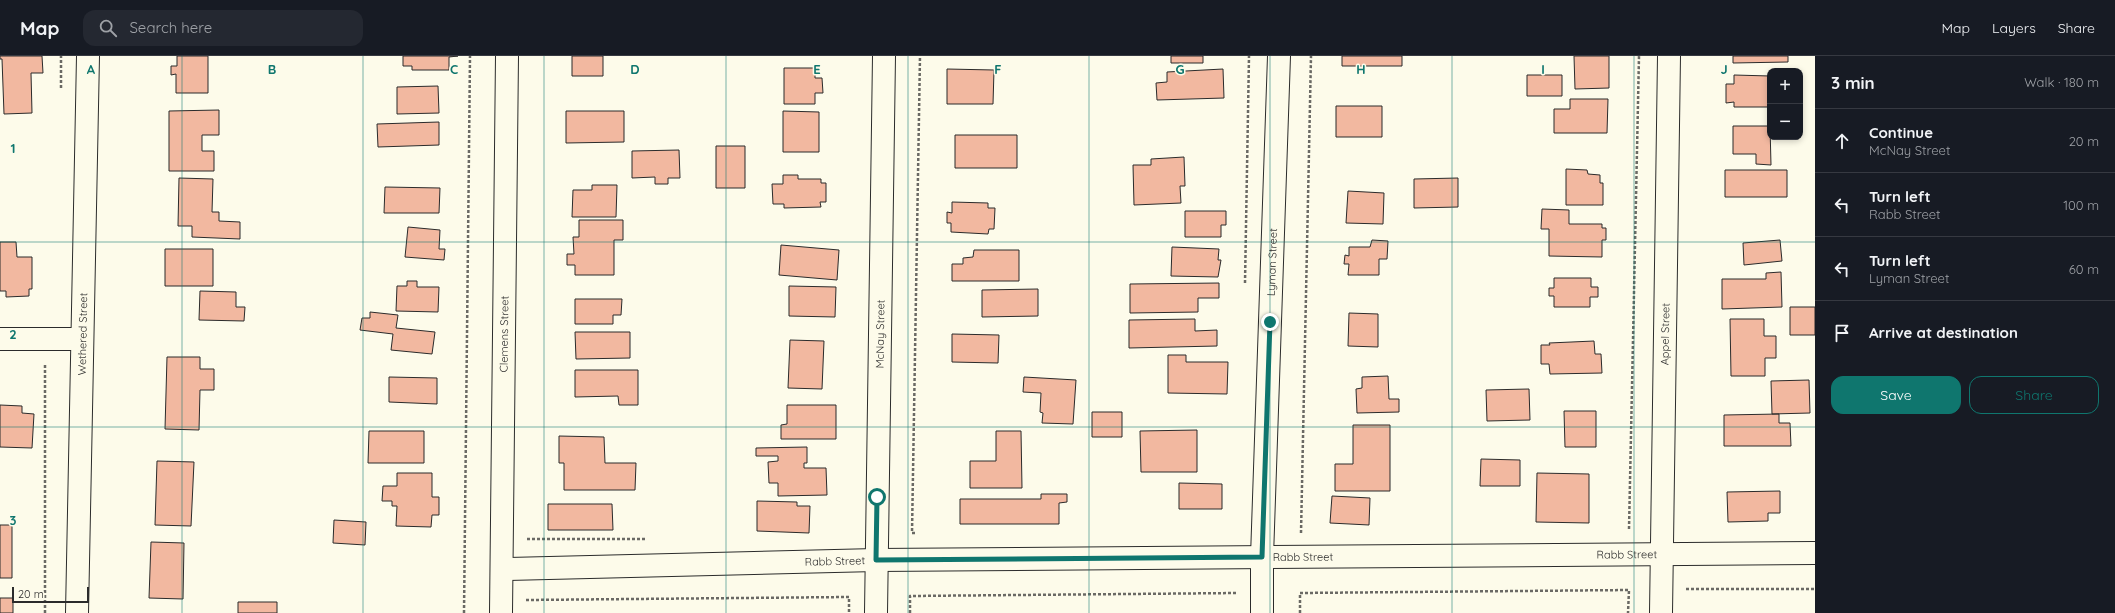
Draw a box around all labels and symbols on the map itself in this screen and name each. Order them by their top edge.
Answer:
text: A [87,61,96,77]
text: B [268,61,276,77]
text: C [450,61,458,77]
text: D [630,61,640,77]
text: E [813,61,821,77]
text: F [994,61,1002,77]
text: G [1175,61,1185,77]
text: H [1356,61,1366,77]
text: I [1541,61,1545,77]
text: J [1720,61,1728,77]
text: 1 [10,140,16,156]
street label: Lyman Street [1264,228,1280,296]
street label: Wethered Street [75,292,90,376]
street label: Clemens Street [497,295,511,372]
street label: McNay Street [873,299,888,369]
street label: Appel Street [1658,303,1672,365]
route end [1261,313,1279,331]
text: 2 [9,326,17,342]
route start [868,488,886,506]
text: 3 [10,512,17,528]
street label: Rabb Street [1597,547,1657,562]
street label: Rabb Street [1273,550,1333,564]
street label: Rabb Street [804,553,866,569]
scale bar [12,585,89,604]

